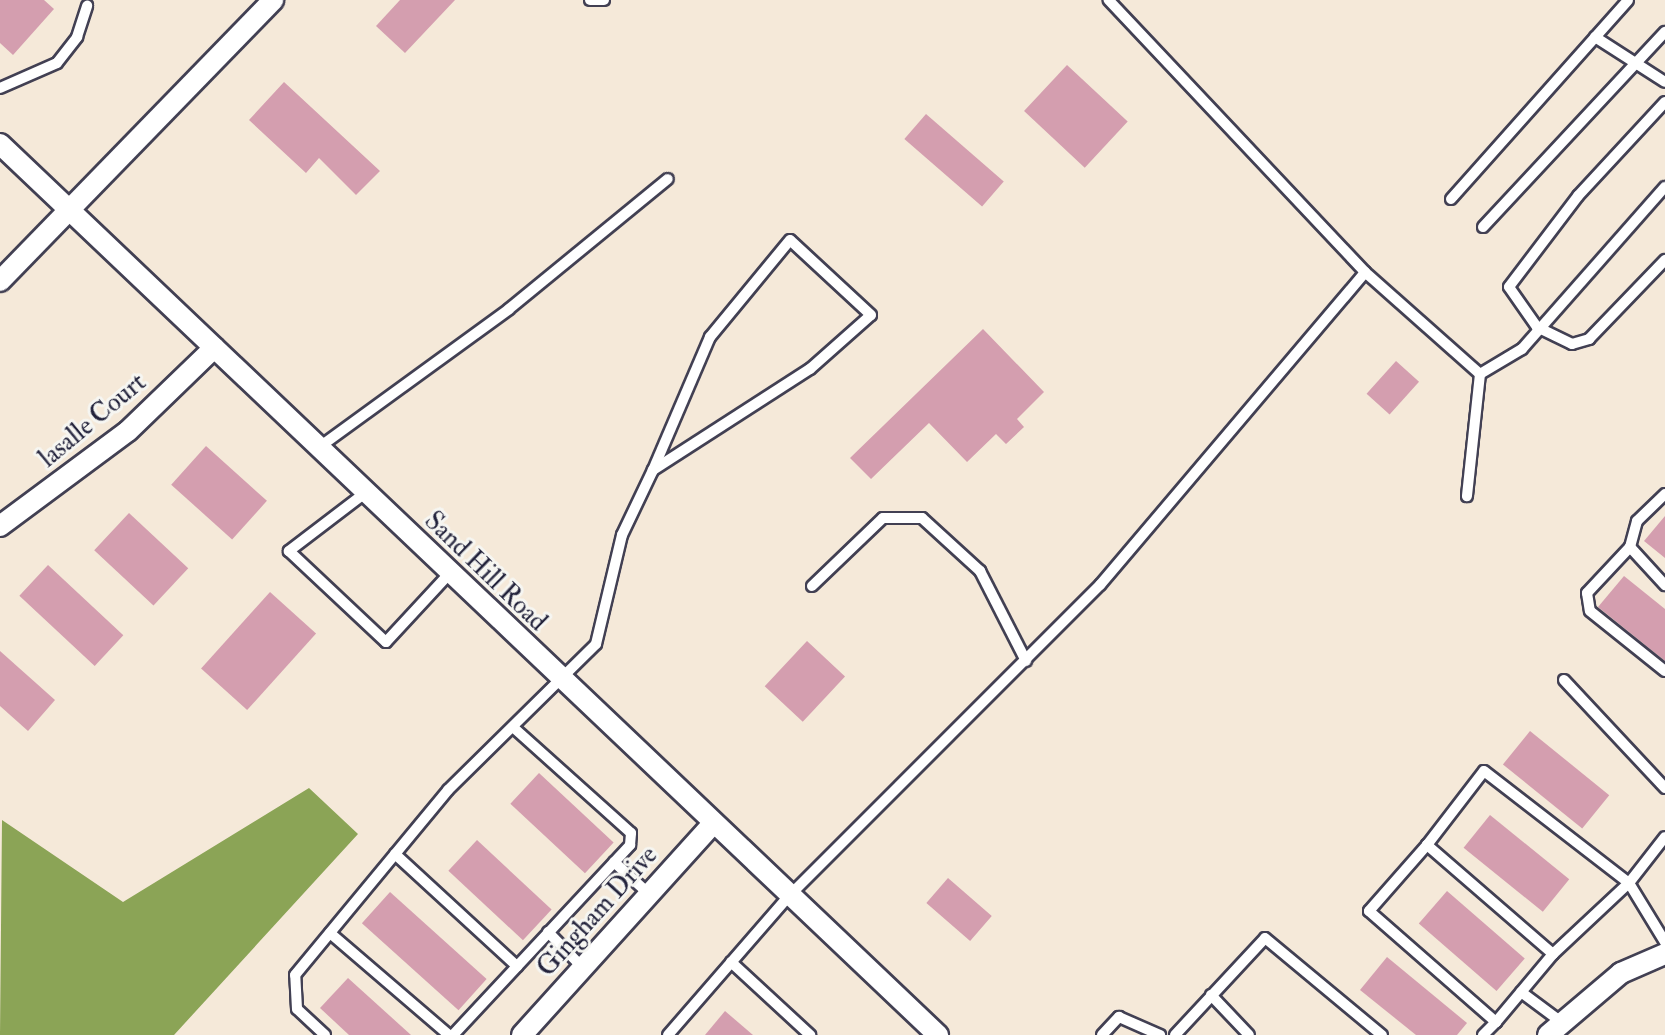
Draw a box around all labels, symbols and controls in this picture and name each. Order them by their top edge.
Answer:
street label: lasalle Court [33,367,153,475]
street label: Sand Hill Road [417,506,553,638]
street label: Gingham Drive [531,840,665,984]

